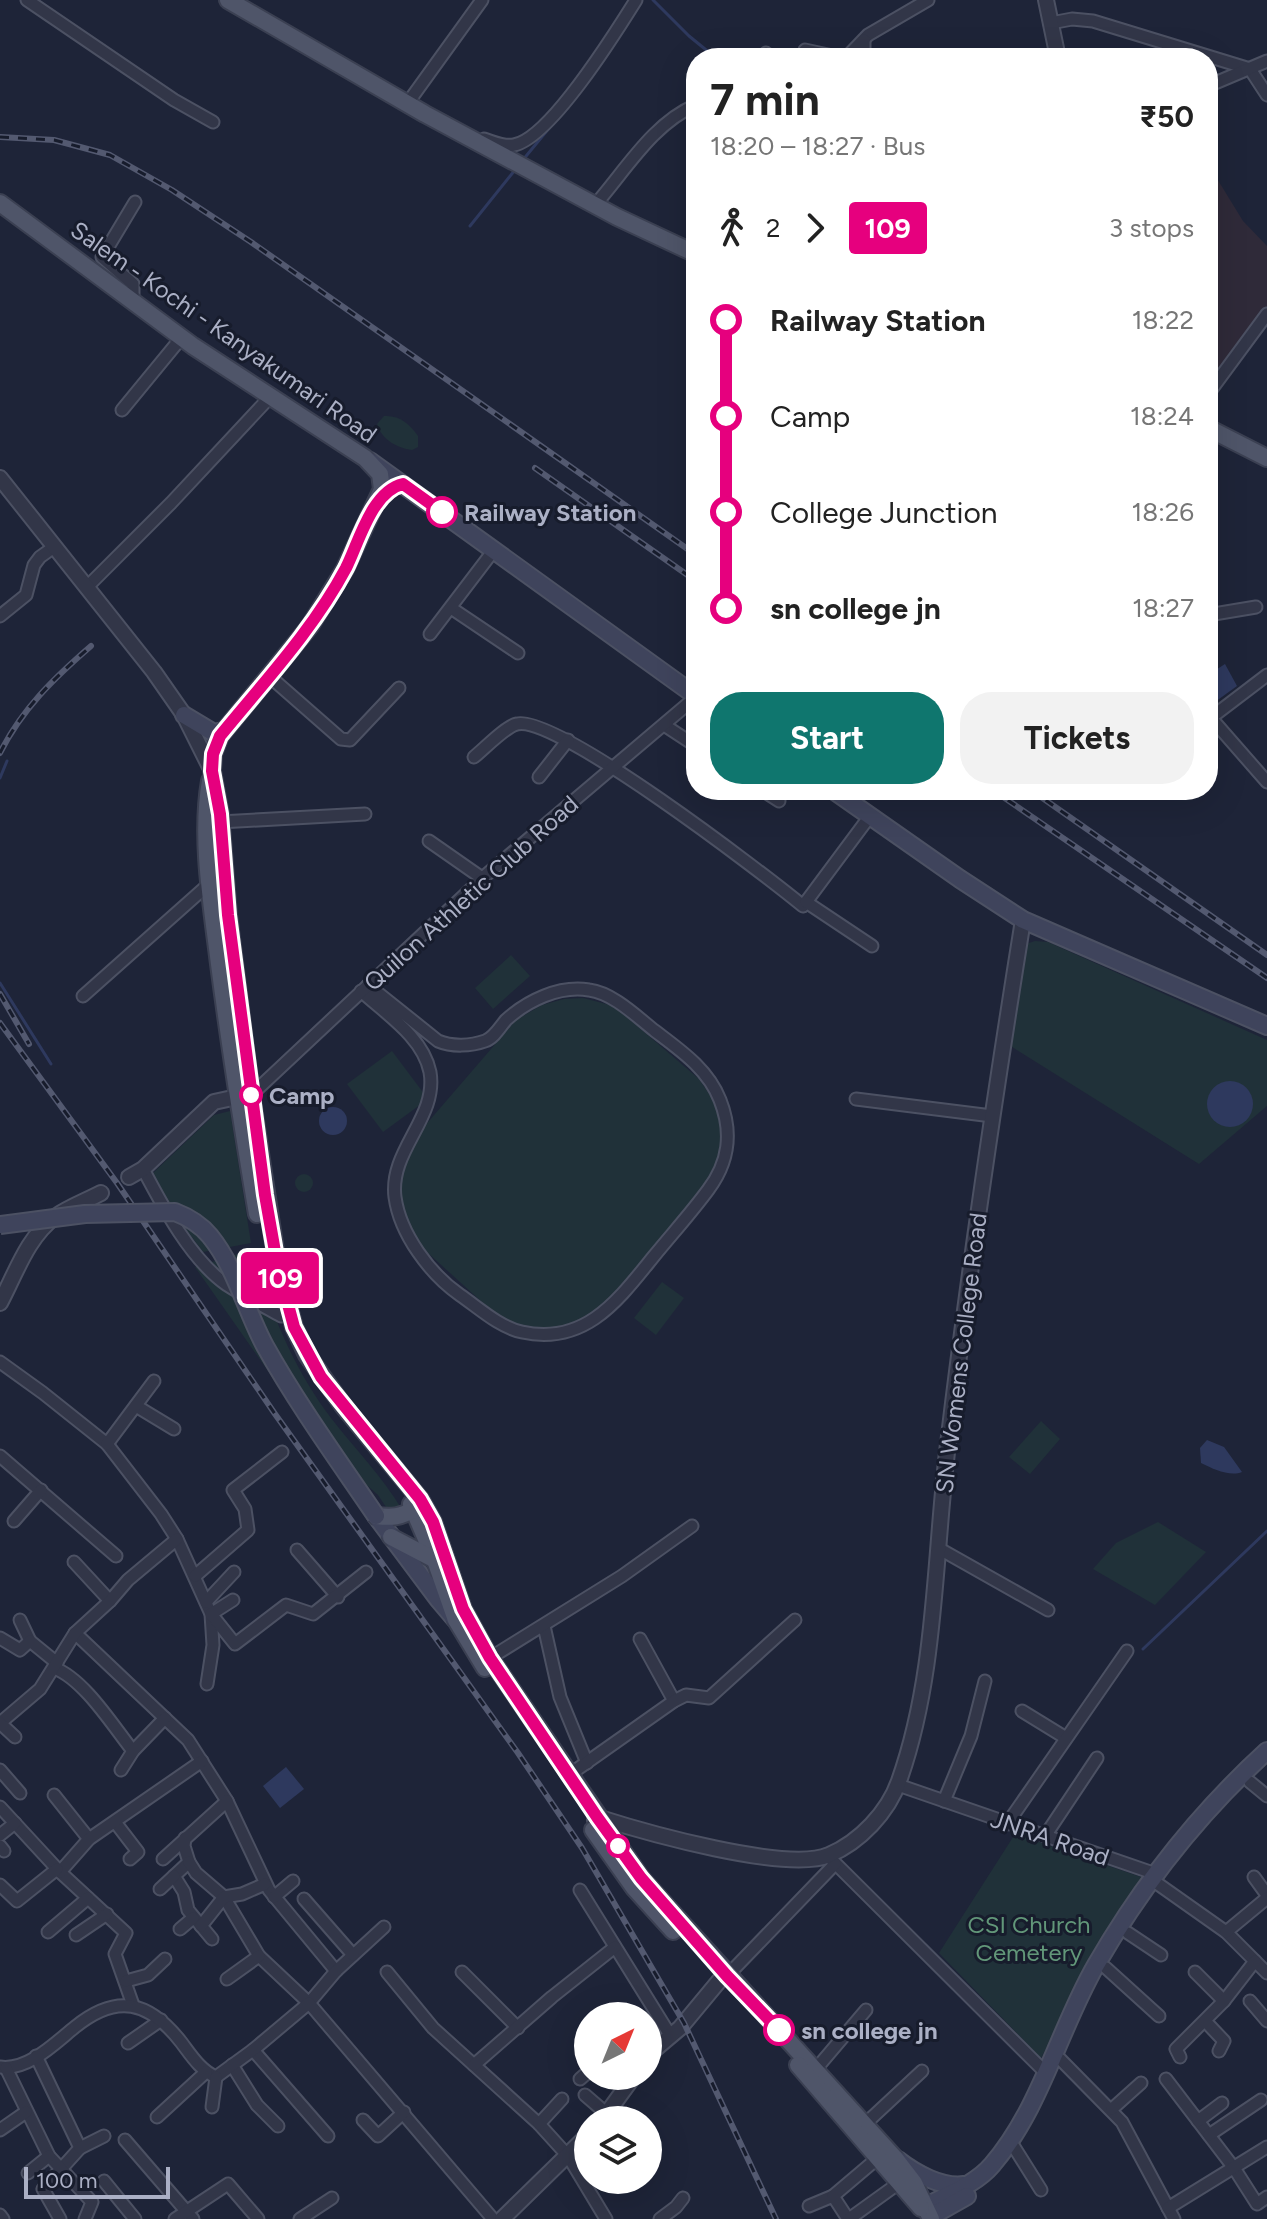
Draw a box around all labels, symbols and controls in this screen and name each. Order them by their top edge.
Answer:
text: 7 min [710,73,820,126]
text: ₹50 [1139,98,1194,135]
text: 18:20 – 18:27 · Bus [710,130,925,162]
icon: walk [710,206,754,250]
icon: forward [793,206,837,250]
text: 109 [865,211,911,245]
text: 2 [766,212,781,244]
text: 3 stops [1109,212,1194,244]
street label: Salem - Kochi - Kanyakumari Road [65,215,383,449]
text: Railway Station [770,302,986,339]
text: 18:22 [1132,304,1194,336]
text: Camp [770,398,850,435]
text: 18:24 [1130,400,1194,432]
text: College Junction [770,494,998,531]
text: 18:26 [1131,496,1194,528]
marker: Railway Station [427,497,457,527]
place label: Railway Station [464,498,636,527]
text: sn college jn [770,590,941,627]
text: 18:27 [1132,592,1194,624]
button: Start [710,692,944,784]
button: Tickets [960,692,1194,784]
street label: Quilon Athletic Club Road [358,789,584,997]
place label: Camp [269,1081,335,1110]
marker: Camp [240,1084,262,1106]
street label: SN Womens College Road [929,1211,993,1495]
line badge: 109 [234,1252,326,1304]
text: 109 [257,1261,303,1295]
street label: JNRA Road [987,1804,1113,1872]
unlabelled marker [607,1835,629,1857]
park label: CSI Church Cemetery [967,1910,1091,1967]
north arrow [574,2002,662,2090]
map controls [574,2002,662,2194]
marker: sn college jn [764,2015,794,2045]
place label: sn college jn [801,2016,938,2045]
button: layers [574,2106,662,2194]
scale bar [24,2163,170,2199]
text: 100 m [36,2167,97,2194]

